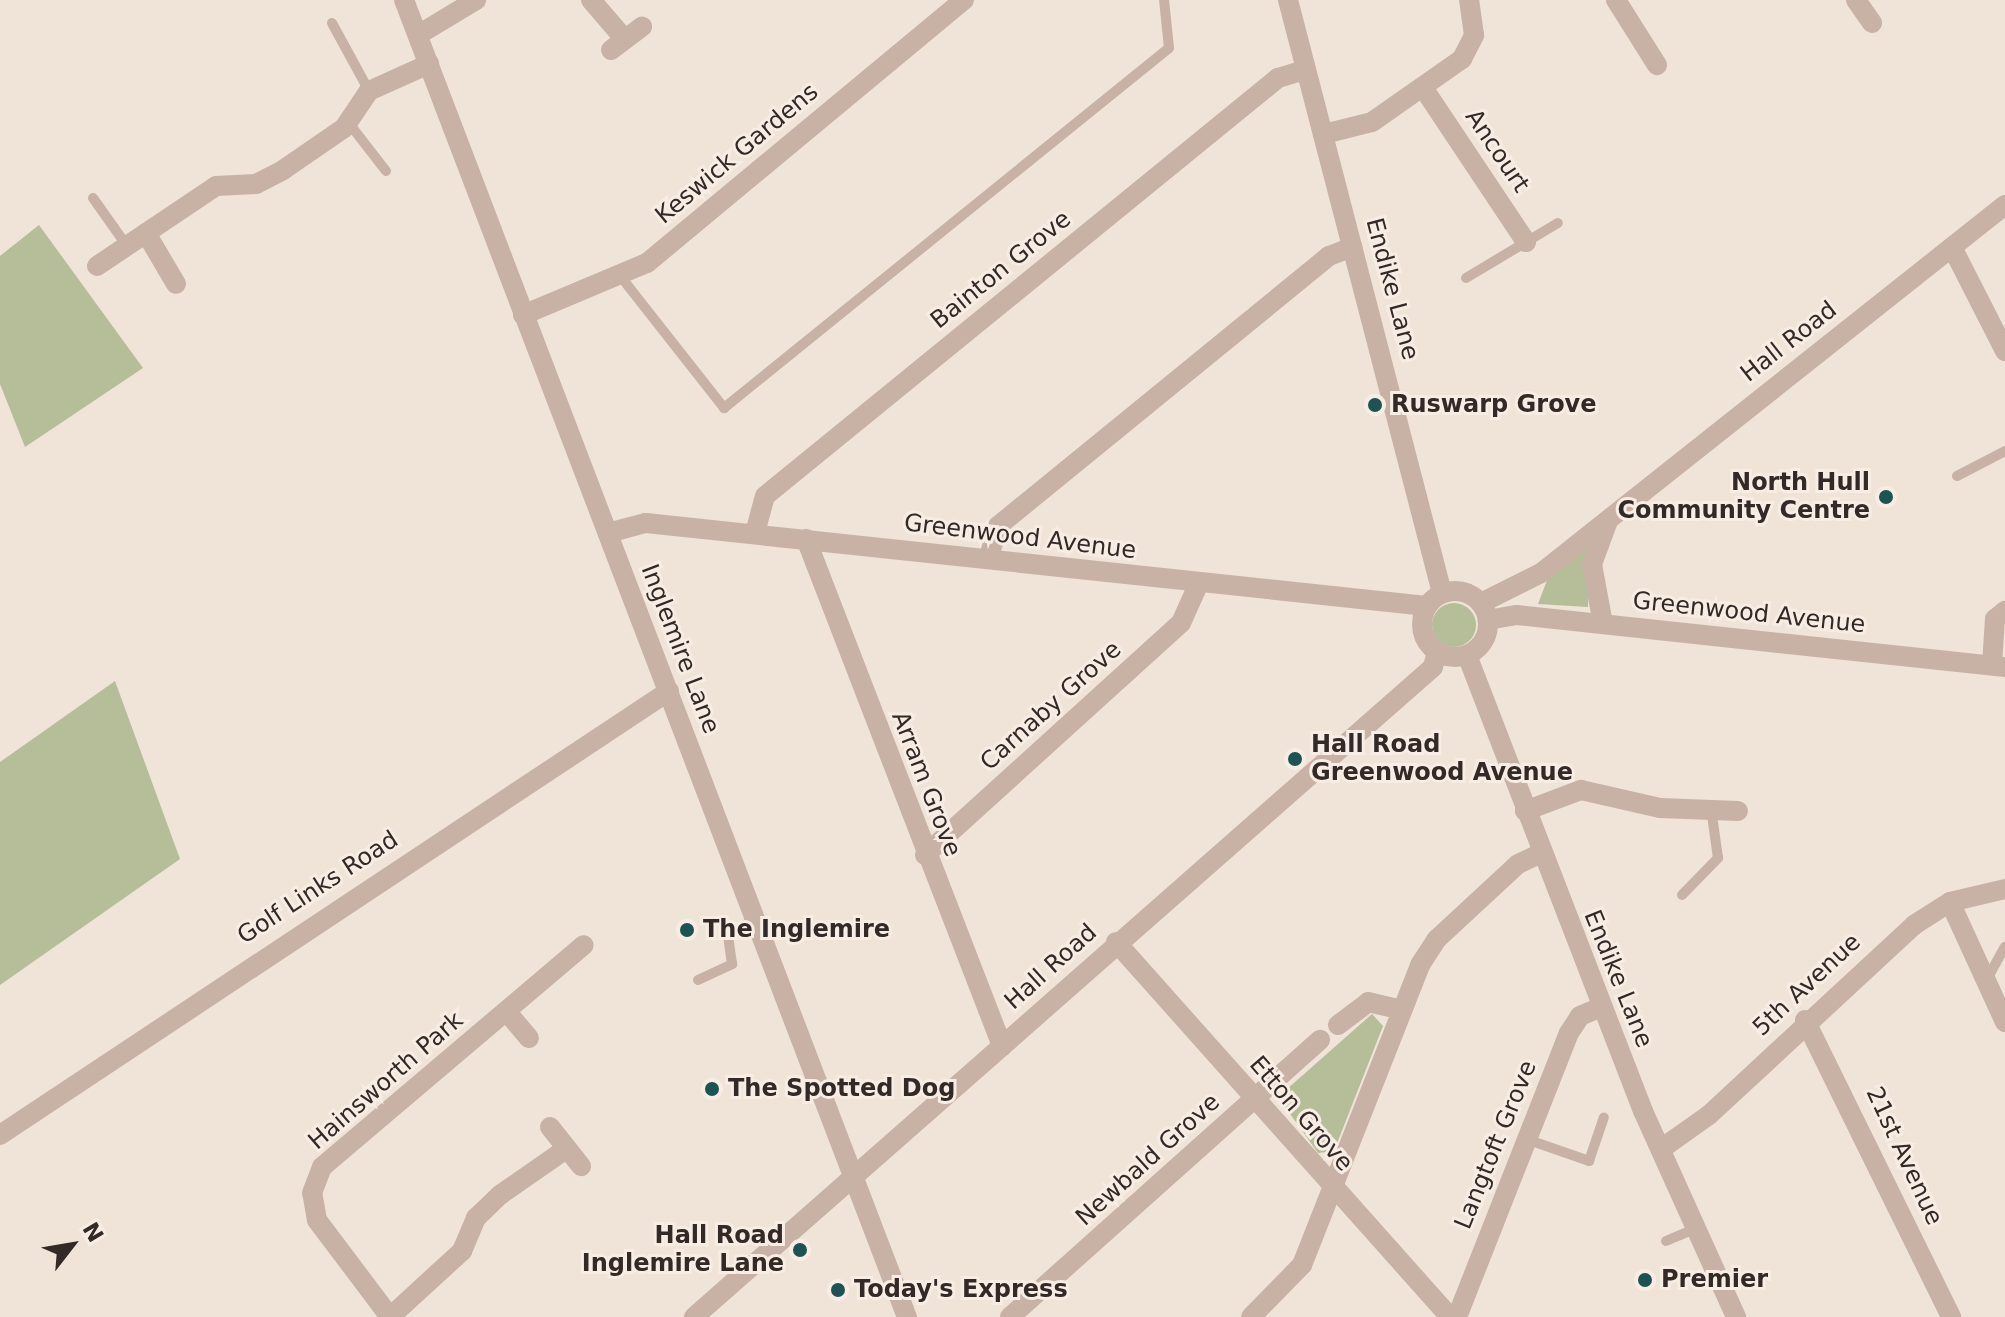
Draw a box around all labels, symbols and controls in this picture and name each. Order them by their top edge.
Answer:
street label: Keswick Gardens [650,78,824,230]
street label: Ancourt [1459,104,1535,198]
street label: Bainton Grove [925,205,1077,335]
street label: Endike Lane [1359,215,1425,363]
street label: Hall Road [1735,296,1843,388]
place label: Ruswarp Grove [1391,391,1597,419]
marker: Ruswarp Grove [1366,396,1384,414]
place label: North Hull Community Centre [1617,469,1870,525]
marker: North Hull Community Centre [1877,488,1895,506]
street label: Greenwood Avenue [902,508,1138,566]
street label: Inglemire Lane [635,560,725,738]
street label: Greenwood Avenue [1631,586,1867,640]
street label: Carnaby Grove [975,635,1127,777]
street label: Arram Grove [885,707,967,861]
place label: Hall Road Greenwood Avenue [1311,731,1573,787]
marker: Hall Road Greenwood Avenue [1286,750,1304,768]
street label: Golf Links Road [232,825,404,951]
street label: Endike Lane [1577,906,1659,1052]
place label: The Inglemire [703,916,890,944]
street label: Hall Road [999,918,1103,1016]
marker: The Inglemire [678,921,696,939]
street label: 5th Avenue [1747,928,1867,1042]
street label: Hainsworth Park [303,1006,469,1156]
street label: Etton Grove [1243,1051,1359,1177]
street label: Langtoft Grove [1449,1056,1543,1234]
place label: The Spotted Dog [728,1075,955,1103]
marker: The Spotted Dog [703,1080,721,1098]
street label: 21st Avenue [1859,1082,1949,1230]
street label: Newbald Grove [1070,1088,1226,1232]
north arrow [32,1205,112,1285]
text: N [78,1218,108,1247]
place label: Hall Road Inglemire Lane [582,1222,784,1278]
marker: Hall Road Inglemire Lane [791,1241,809,1259]
place label: Premier [1661,1266,1768,1294]
marker: Premier [1636,1271,1654,1289]
place label: Today's Express [854,1276,1068,1304]
marker: Today's Express [829,1281,847,1299]

